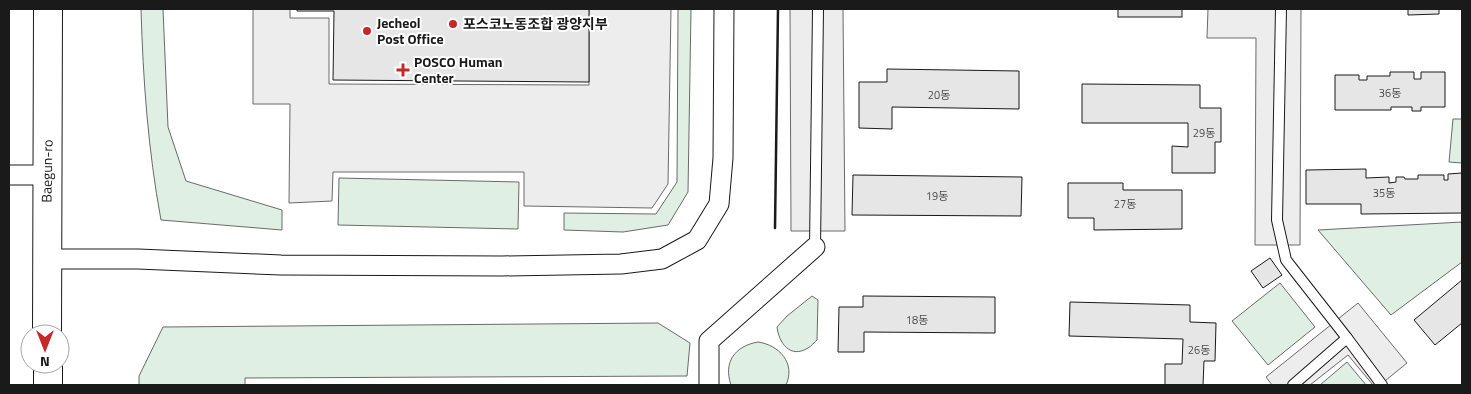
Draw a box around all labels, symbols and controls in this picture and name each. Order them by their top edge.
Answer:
place label: Jecheol Post Office [377,12,444,49]
place label: 포스코노동조합 광양지부 [463,13,608,34]
marker: 포스코노동조합 광양지부 [447,18,459,30]
marker: Jecheol Post Office [361,25,373,37]
place label: POSCO Human Center [414,51,503,88]
marker: POSCO Human Center [396,63,410,77]
house number: 36동 [1379,85,1401,101]
house number: 20동 [928,87,950,103]
house number: 29동 [1193,125,1215,141]
street label: Baegun-ro [35,139,58,203]
house number: 35동 [1373,185,1395,201]
house number: 19동 [926,188,948,204]
house number: 27동 [1114,196,1136,212]
house number: 18동 [906,312,928,328]
north arrow [20,324,70,374]
house number: 26동 [1188,342,1210,358]
text: N [40,352,50,373]

